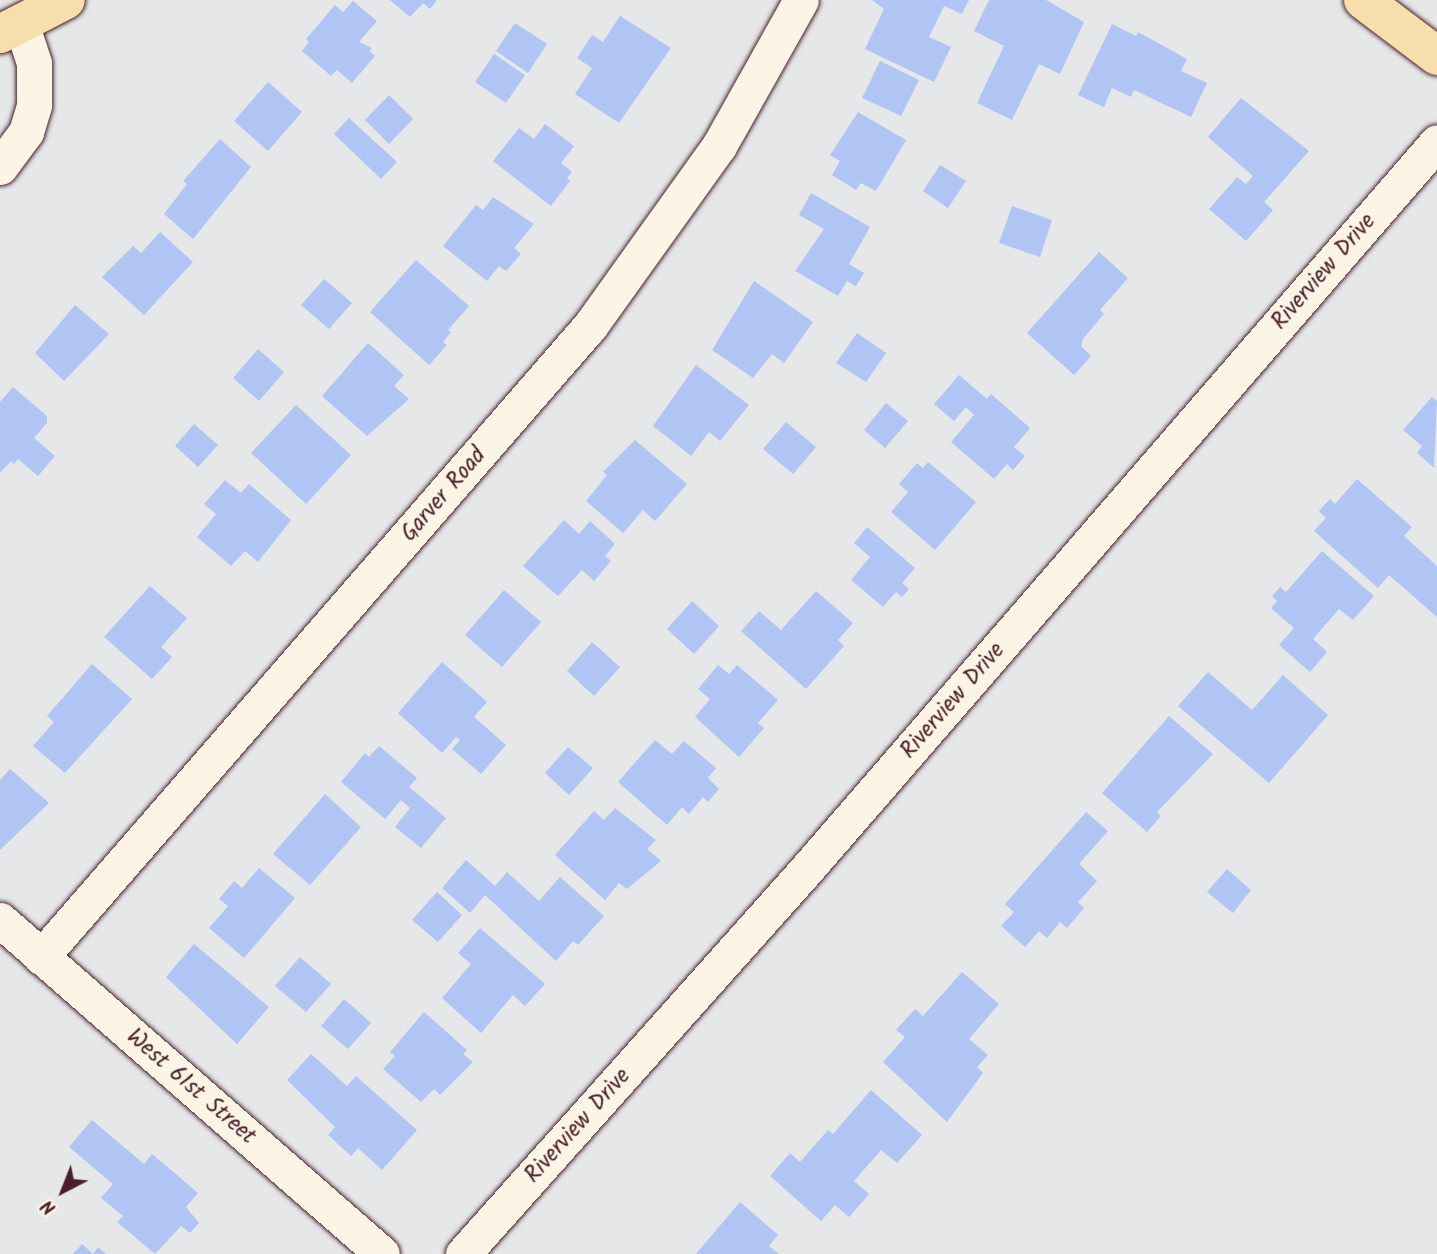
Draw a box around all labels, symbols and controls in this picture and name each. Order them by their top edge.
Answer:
street label: Riverview Drive [1266,208,1382,336]
street label: Garver Road [396,442,492,548]
street label: Riverview Drive [895,637,1011,765]
street label: West 61st Street [121,1023,261,1151]
street label: Riverview Drive [519,1063,637,1189]
north arrow [28,1156,98,1226]
text: N [34,1191,63,1222]

